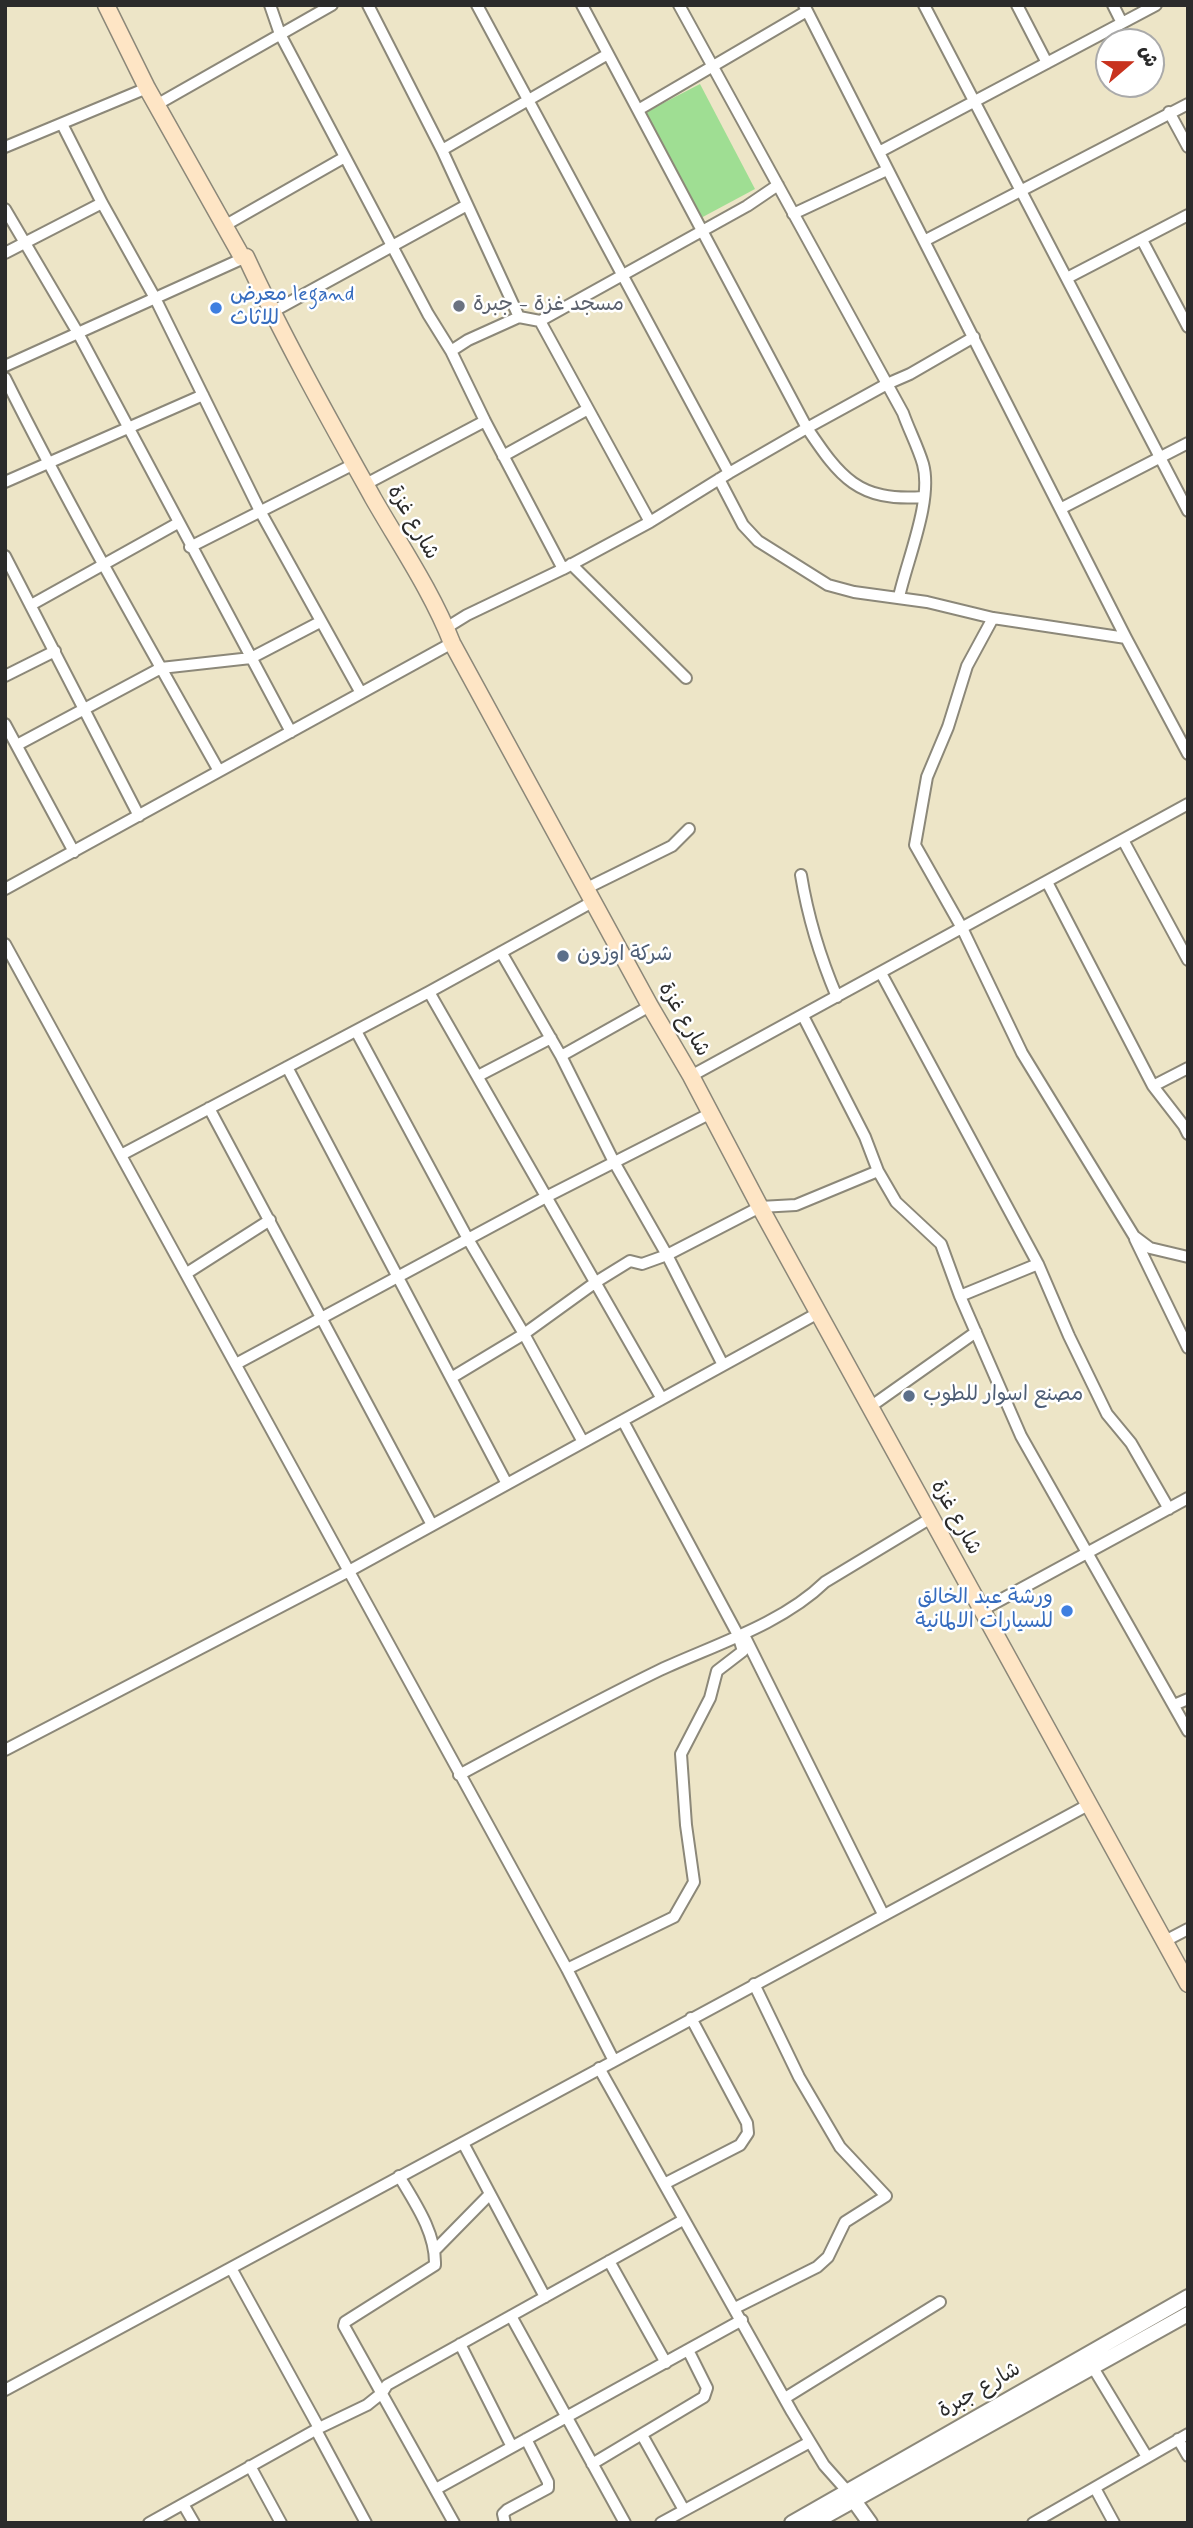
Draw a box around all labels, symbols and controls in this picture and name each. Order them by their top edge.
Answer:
north arrow [1095,28,1165,98]
text: ش [1133,42,1164,70]
place label: معرض legand للاثاث [230,283,354,333]
place label: مسجد غزة - جبرة [473,293,624,319]
marker: مسجد غزة - جبرة [451,298,467,314]
marker: معرض legand للاثاث [208,300,224,316]
street label: شارع غزة [381,481,443,565]
place label: شركة اوزون [577,943,673,969]
marker: شركة اوزون [555,948,571,964]
street label: شارع غزة [652,978,714,1062]
place label: مصنع اسوار للطوب [923,1383,1083,1409]
marker: مصنع اسوار للطوب [901,1388,917,1404]
street label: شارع غزة [924,1476,986,1560]
place label: ورشة عبد الخالق للسيارات الالمانية [915,1586,1053,1636]
marker: ورشة عبد الخالق للسيارات الالمانية [1059,1603,1075,1619]
street label: شارع جبرة [934,2357,1026,2425]

